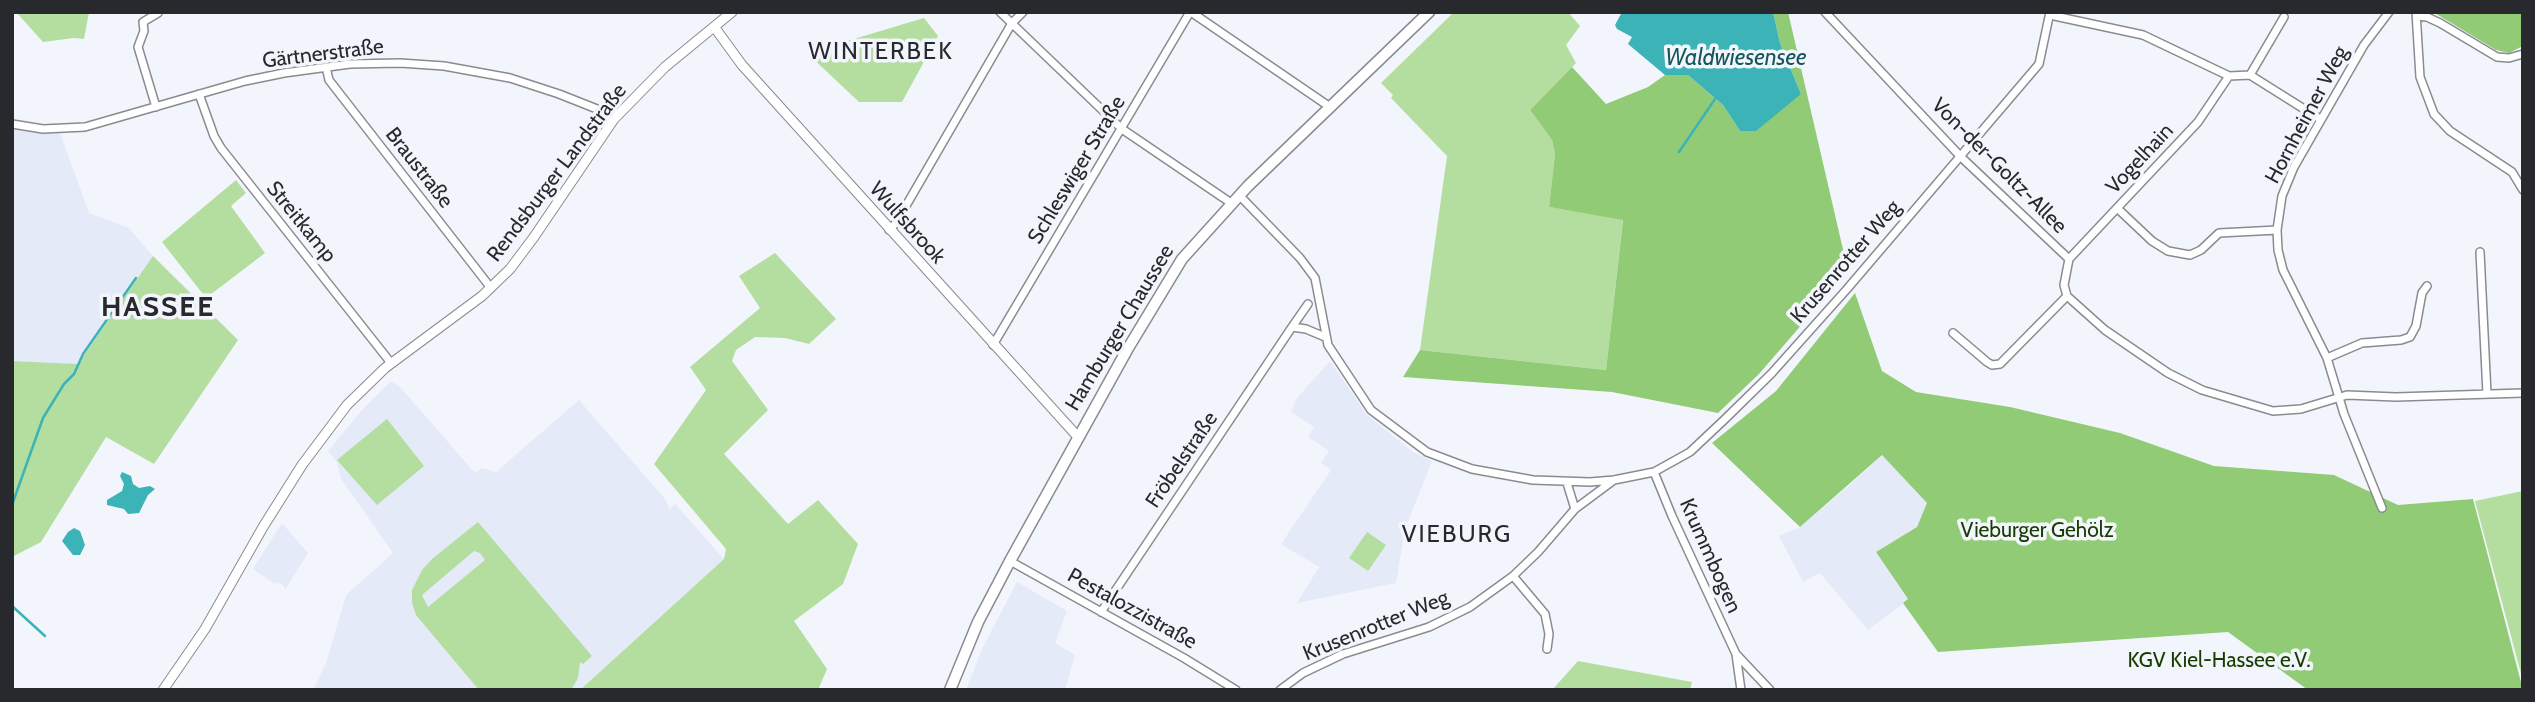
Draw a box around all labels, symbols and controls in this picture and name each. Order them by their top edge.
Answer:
street label: Gärtnerstraße [261,34,385,74]
district label: WINTERBEK [809,38,953,66]
street label: Hornheimer Weg [2260,42,2354,188]
water label: Waldwiesensee [1665,44,1807,72]
street label: Rendsburger Landstraße [482,79,632,267]
street label: Schleswiger Straße [1023,91,1131,249]
street label: Von-der-Goltz-Allee [1926,93,2072,239]
street label: Vogelhain [2101,119,2179,199]
street label: Braustraße [380,123,458,213]
street label: Streitkamp [261,176,341,268]
street label: Wulfsbrook [864,177,950,269]
street label: Krusenrotter Weg [1786,195,1906,329]
street label: Hamburger Chaussee [1060,240,1180,416]
district label: HASSEE [102,291,214,325]
street label: Fröbelstraße [1141,407,1223,513]
street label: Krummbogen [1674,495,1746,617]
park label: Vieburger Gehölz [1960,518,2114,544]
district label: VIEBURG [1403,521,1511,549]
street label: Pestalozzistraße [1063,563,1201,655]
street label: Krusenrotter Weg [1299,585,1453,667]
park label: KGV Kiel-Hassee e.V. [2127,648,2311,674]

